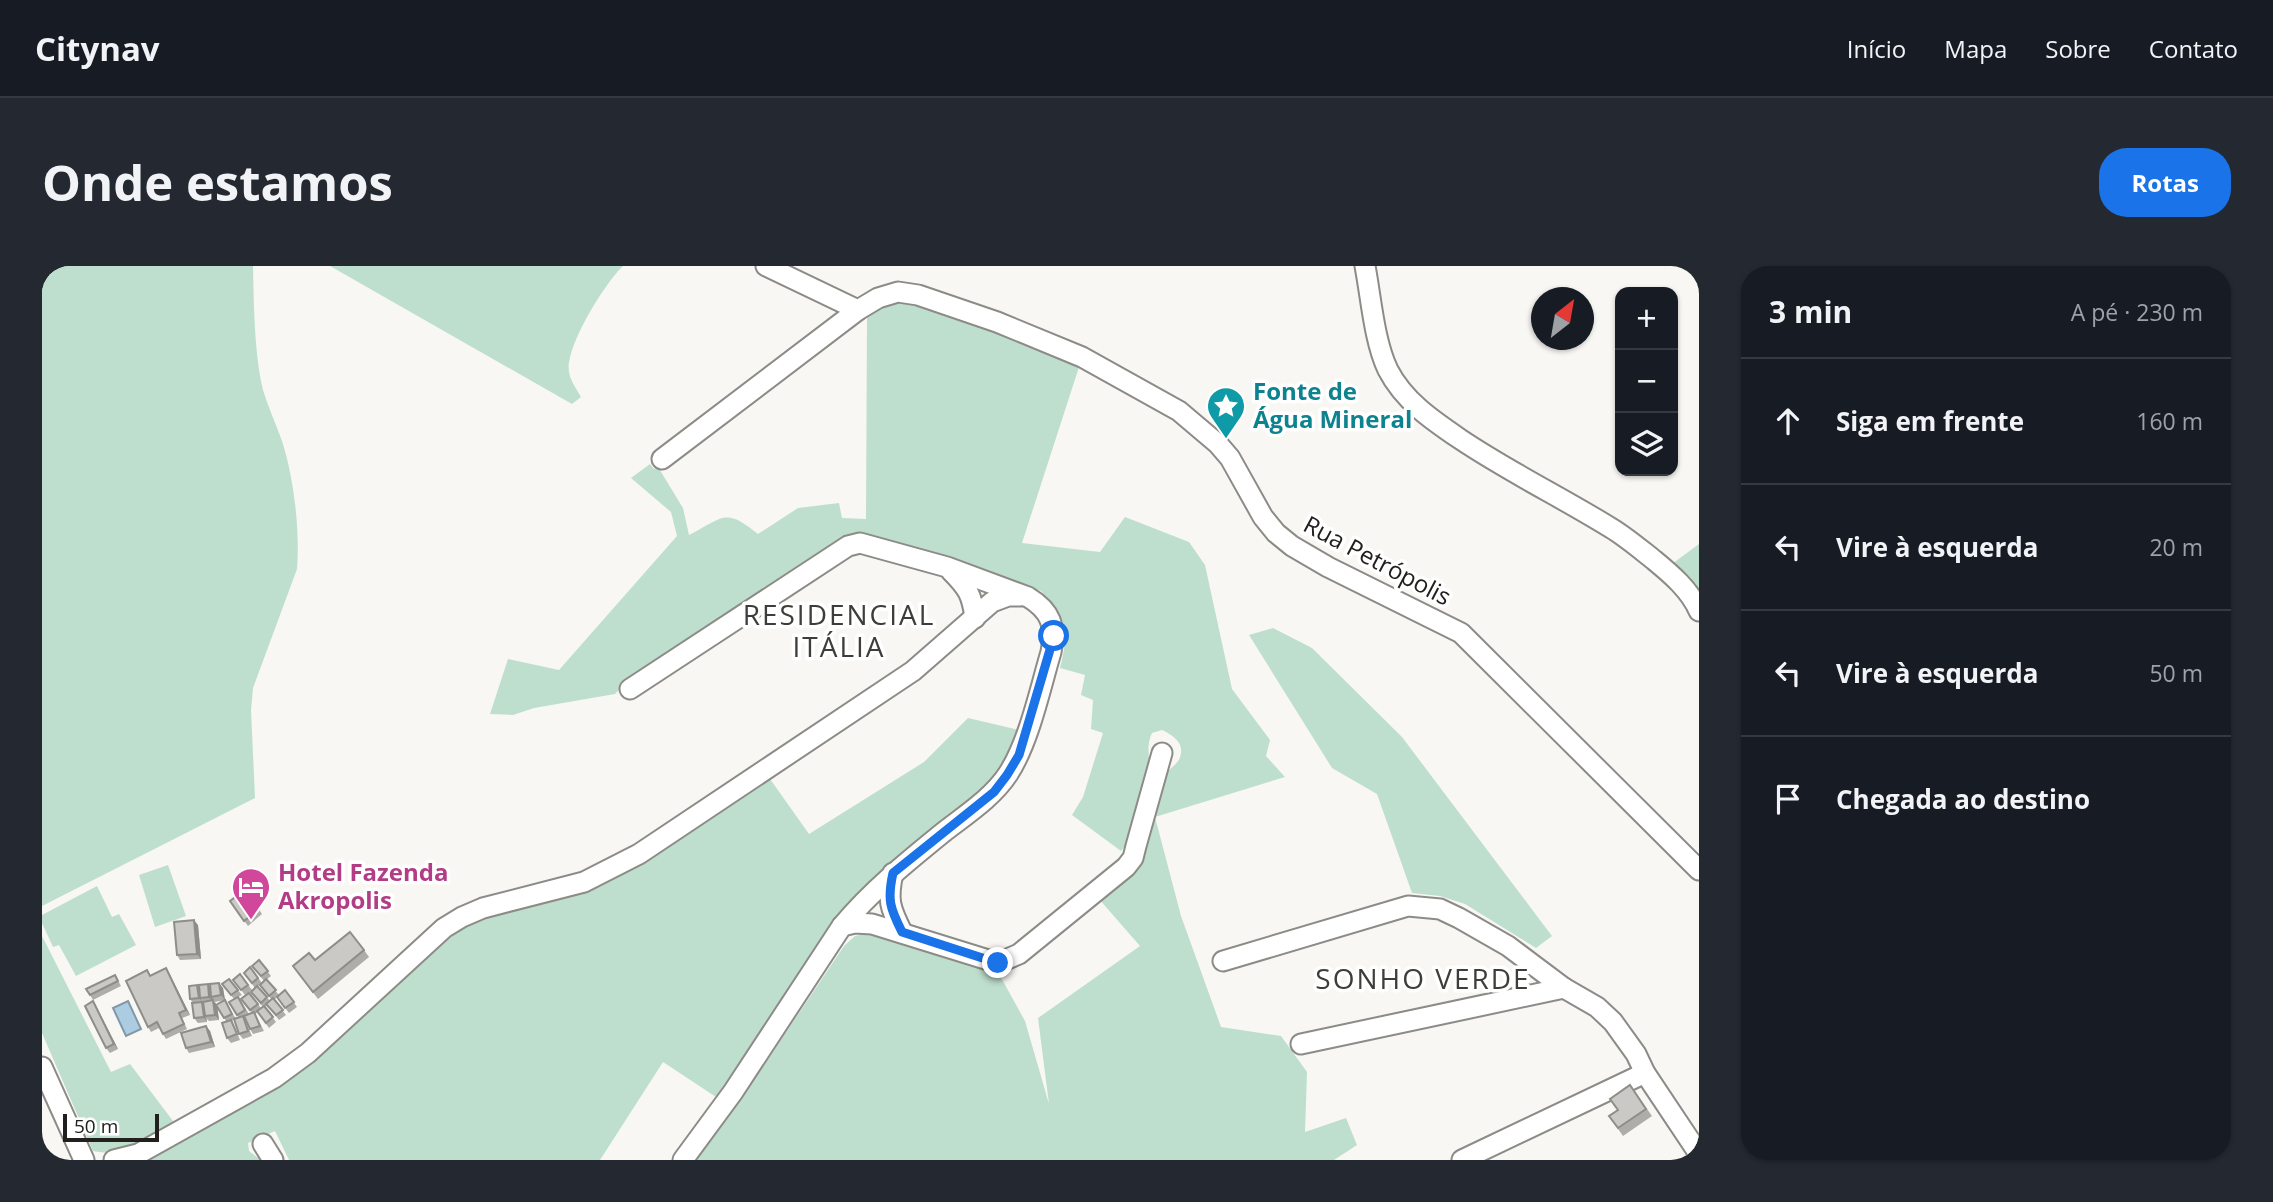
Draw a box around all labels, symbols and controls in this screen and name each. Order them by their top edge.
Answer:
text: Citynav [35,26,160,71]
text: Início [1847,32,1906,65]
text: Mapa [1944,32,2007,65]
text: Sobre [2045,32,2111,65]
text: Contato [2149,32,2238,65]
button: Rotas [2099,148,2231,217]
text: Onde estamos [42,149,393,215]
north arrow [1531,287,1594,350]
map controls [1615,287,1678,476]
button: + [1615,287,1678,350]
text: 3 min [1769,291,1852,332]
text: A pé · 230 m [2071,296,2203,328]
button: − [1615,350,1678,413]
place label: Fonte de Água Mineral [1253,374,1412,435]
place icon: Fonte de Água Mineral [1205,385,1247,440]
icon: ahead [1769,402,1807,440]
text: Siga em frente [1836,403,2024,439]
text: 160 m [2136,405,2203,437]
button: layers [1615,413,1678,476]
street label: Rua Petrópolis [1298,507,1457,612]
icon: left [1769,528,1807,566]
text: Vire à esquerda [1836,529,2038,565]
text: 20 m [2149,531,2203,563]
district label: RESIDENCIAL ITÁLIA [743,595,935,665]
route start [1038,620,1069,651]
icon: left [1769,654,1807,692]
text: Vire à esquerda [1836,655,2038,691]
text: 50 m [2149,657,2203,689]
icon: arrive [1769,780,1807,818]
text: Chegada ao destino [1836,781,2090,817]
place label: Hotel Fazenda Akropolis [278,855,448,916]
hotel icon: Hotel Fazenda Akropolis [230,866,272,921]
route end [982,947,1013,978]
district label: SONHO VERDE [1315,959,1531,997]
scale bar [63,1111,159,1143]
text: 50 m [74,1113,118,1139]

